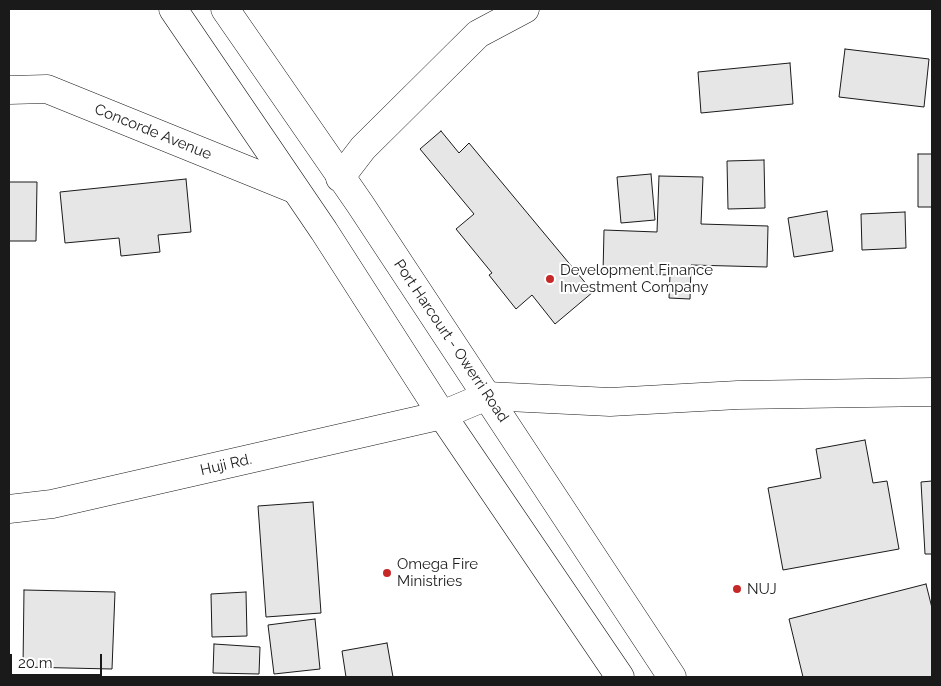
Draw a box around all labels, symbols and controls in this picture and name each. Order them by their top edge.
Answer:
street label: Concorde Avenue [92,100,214,164]
street label: Port Harcourt - Owerri Road [390,256,512,426]
place label: Development Finance Investment Company [560,261,713,296]
marker: Development Finance Investment Company [544,273,556,285]
street label: Huji Rd. [199,450,253,480]
place label: Omega Fire Ministries [397,555,478,590]
marker: Omega Fire Ministries [381,567,393,579]
place label: NUJ [747,580,777,598]
marker: NUJ [731,583,743,595]
scale bar [12,644,105,676]
text: 20 m [18,654,53,672]

